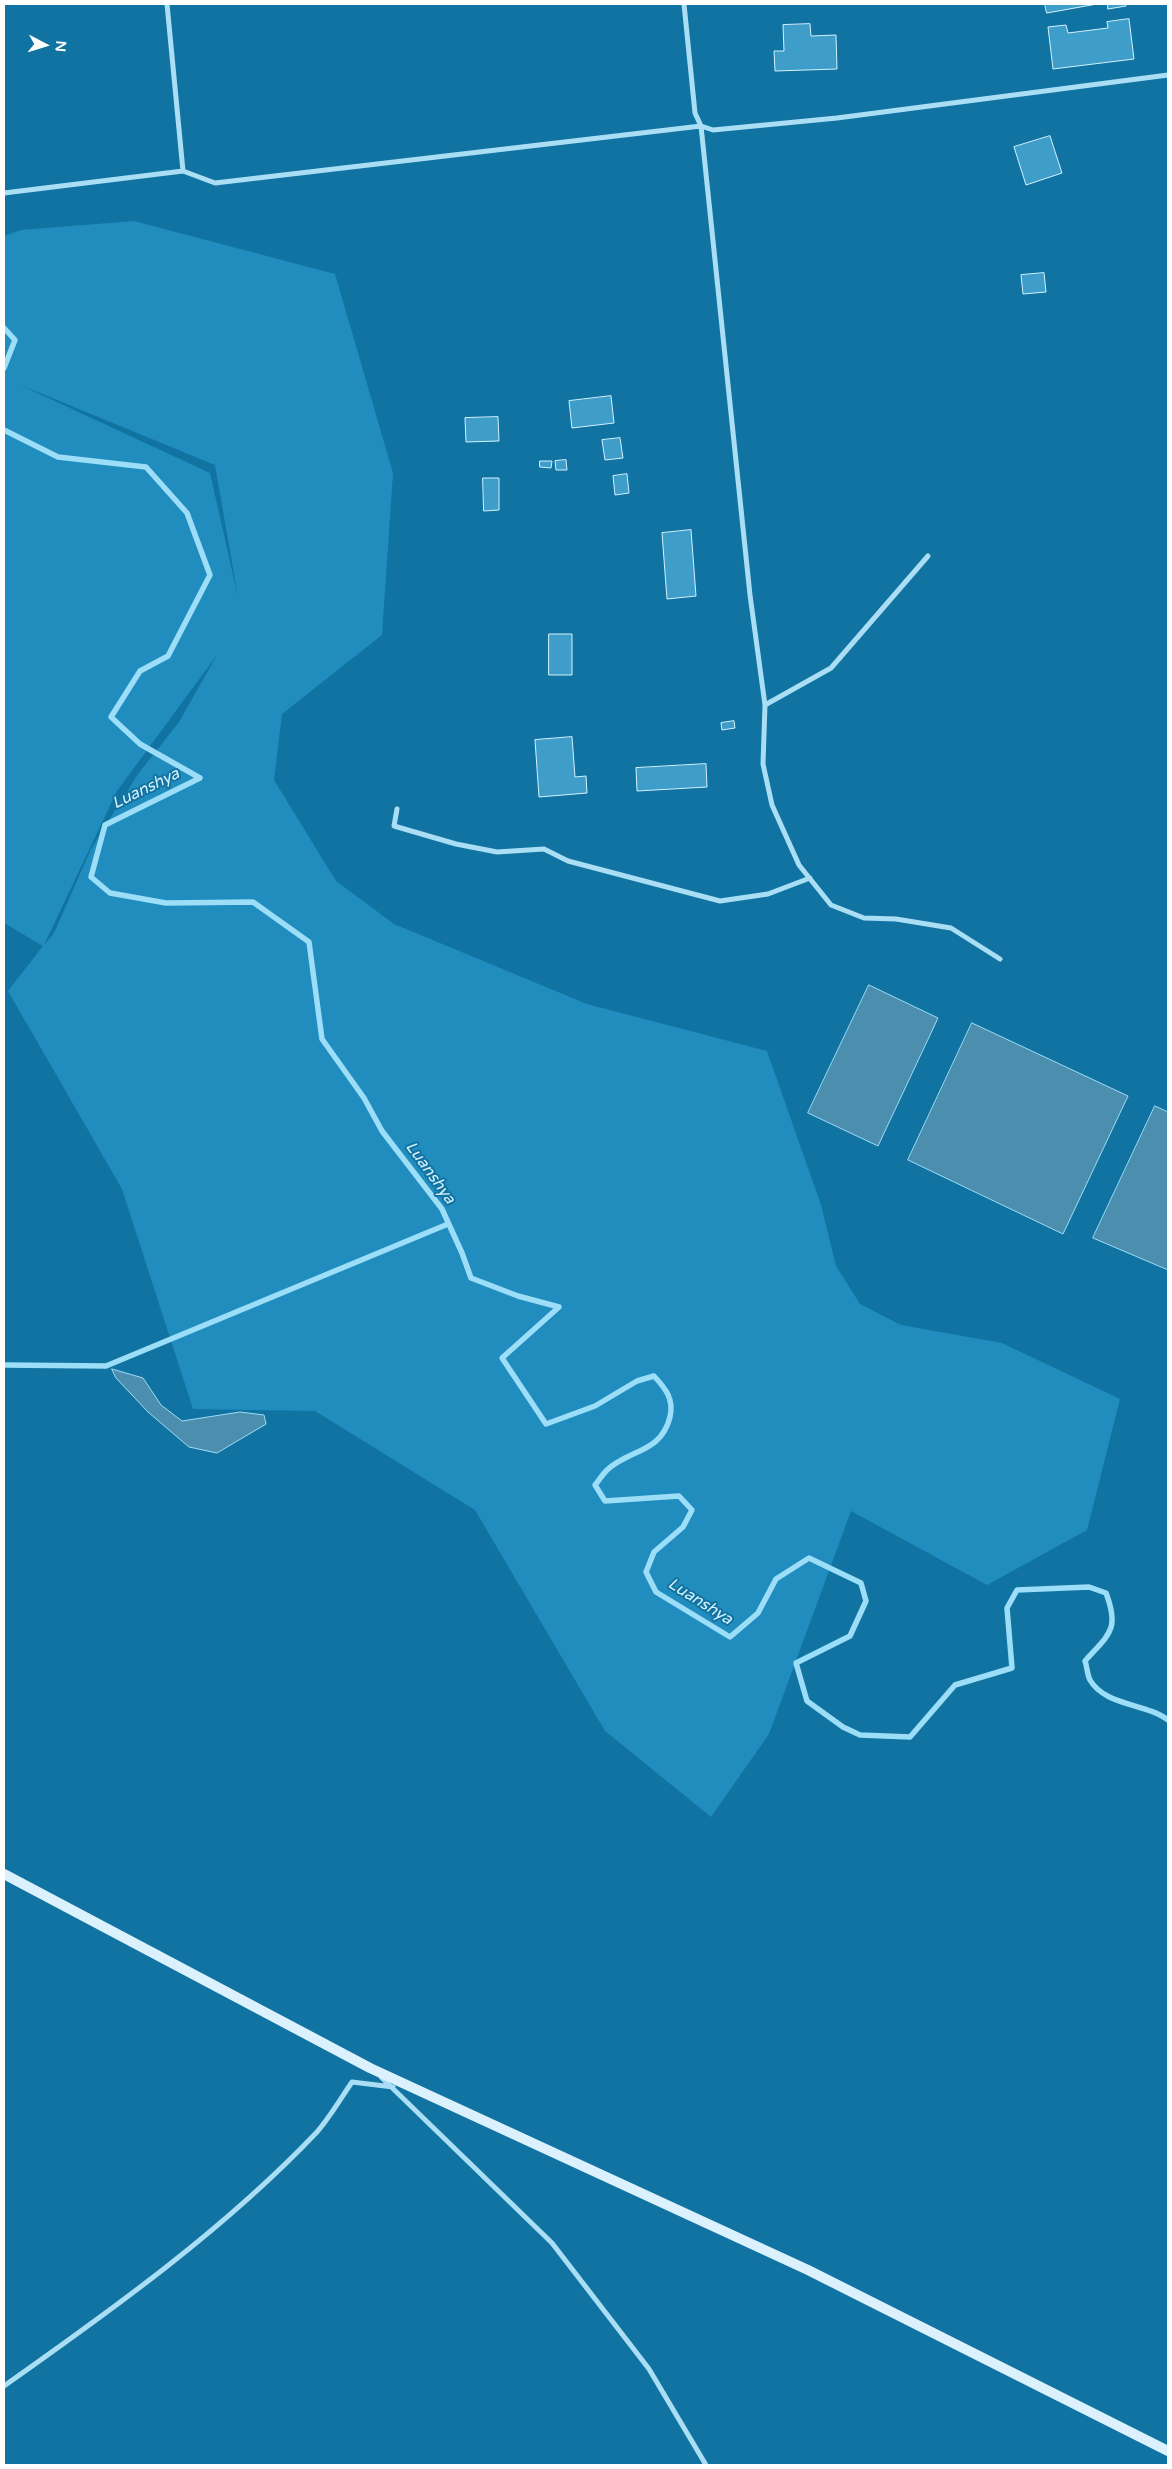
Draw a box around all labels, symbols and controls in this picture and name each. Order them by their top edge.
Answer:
north arrow [20,20,70,70]
text: N [51,40,69,53]
water label: Luanshya [109,764,183,814]
water label: Luanshya [401,1138,459,1208]
water label: Luanshya [664,1575,736,1629]

